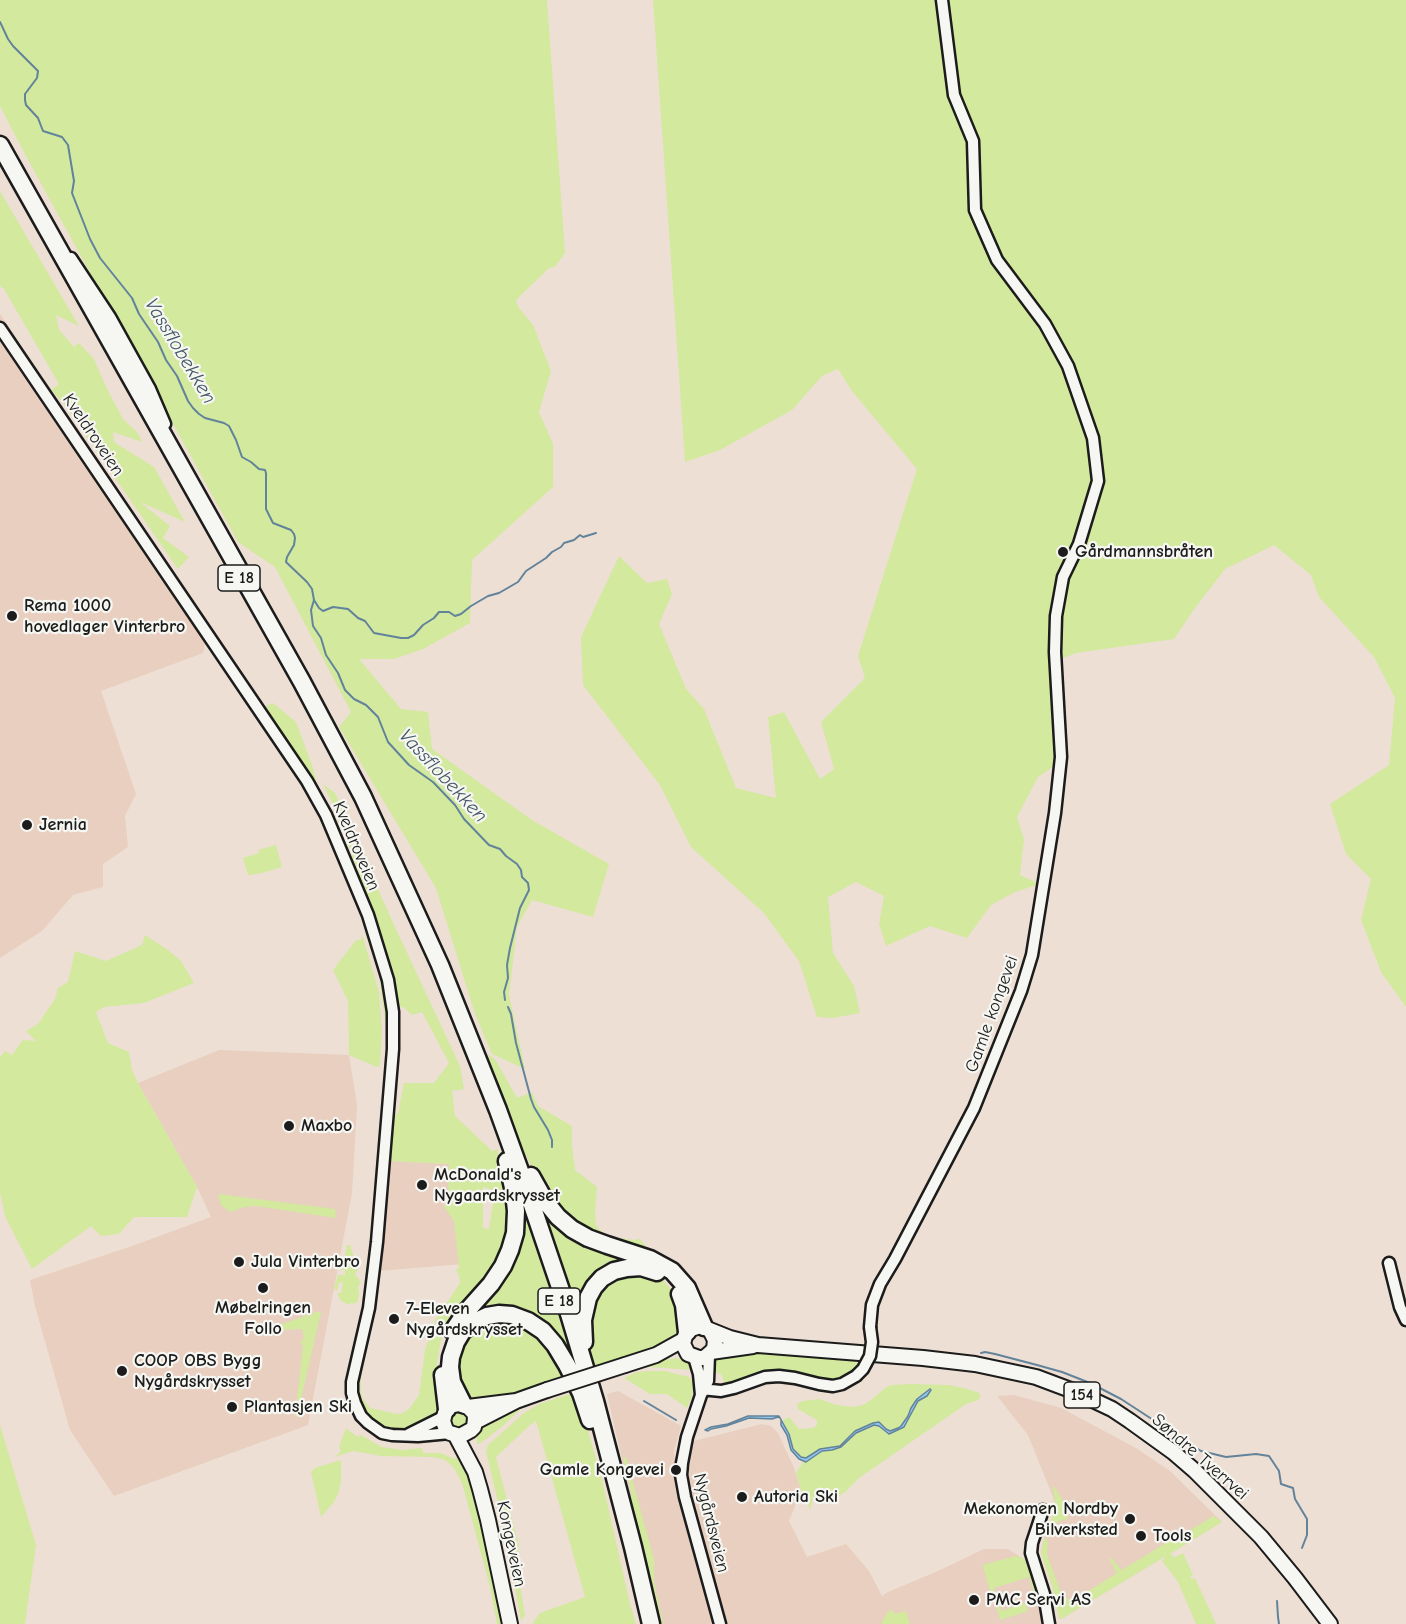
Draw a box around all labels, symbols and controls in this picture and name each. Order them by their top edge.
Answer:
water label: Vassflobekken [139,294,221,408]
street label: Kveldroveien [57,390,129,480]
place label: Gårdmannsbråten [1075,541,1213,563]
marker: Gårdmannsbråten [1056,545,1070,559]
road number: E 18 [218,565,260,591]
place label: Rema 1000 hovedlager Vinterbro [24,595,185,638]
marker: Rema 1000 hovedlager Vinterbro [5,609,19,623]
water label: Vassflobekken [394,724,492,828]
street label: Kveldroveien [327,798,385,894]
place label: Jernia [39,814,87,836]
marker: Jernia [20,818,34,832]
street label: Gamle kongevei [961,953,1023,1075]
place label: Maxbo [301,1115,352,1137]
marker: Maxbo [282,1119,296,1133]
place label: McDonald's Nygaardskrysset [434,1164,560,1206]
marker: McDonald's Nygaardskrysset [415,1178,429,1192]
place label: Jula Vinterbro [251,1251,360,1273]
marker: Jula Vinterbro [232,1255,246,1269]
marker: Møbelringen Follo [256,1281,270,1295]
road number: E 18 [538,1288,580,1314]
place label: Møbelringen Follo [215,1297,311,1340]
place label: 7-Eleven Nygårdskrysset [406,1298,523,1340]
marker: 7-Eleven Nygårdskrysset [387,1312,401,1326]
place label: COOP OBS Bygg Nygårdskrysset [134,1350,262,1392]
marker: COOP OBS Bygg Nygårdskrysset [115,1364,129,1378]
road number: 154 [1064,1382,1100,1408]
place label: Plantasjen Ski [244,1396,352,1418]
marker: Plantasjen Ski [225,1400,239,1414]
street label: Søndre Tverrvei [1147,1409,1253,1505]
place label: Gamle Kongevei [540,1459,664,1481]
marker: Gamle Kongevei [669,1463,683,1477]
street label: Nygårdsveien [688,1471,734,1575]
place label: Autoria Ski [754,1486,838,1508]
marker: Autoria Ski [735,1490,749,1504]
place label: Mekonomen Nordby Bilverksted [964,1498,1118,1540]
street label: Kongeveien [491,1499,531,1589]
marker: Mekonomen Nordby Bilverksted [1123,1512,1137,1526]
place label: Tools [1153,1525,1192,1547]
marker: Tools [1134,1529,1148,1543]
place label: PMC Servi AS [986,1589,1091,1611]
marker: PMC Servi AS [967,1593,981,1607]

